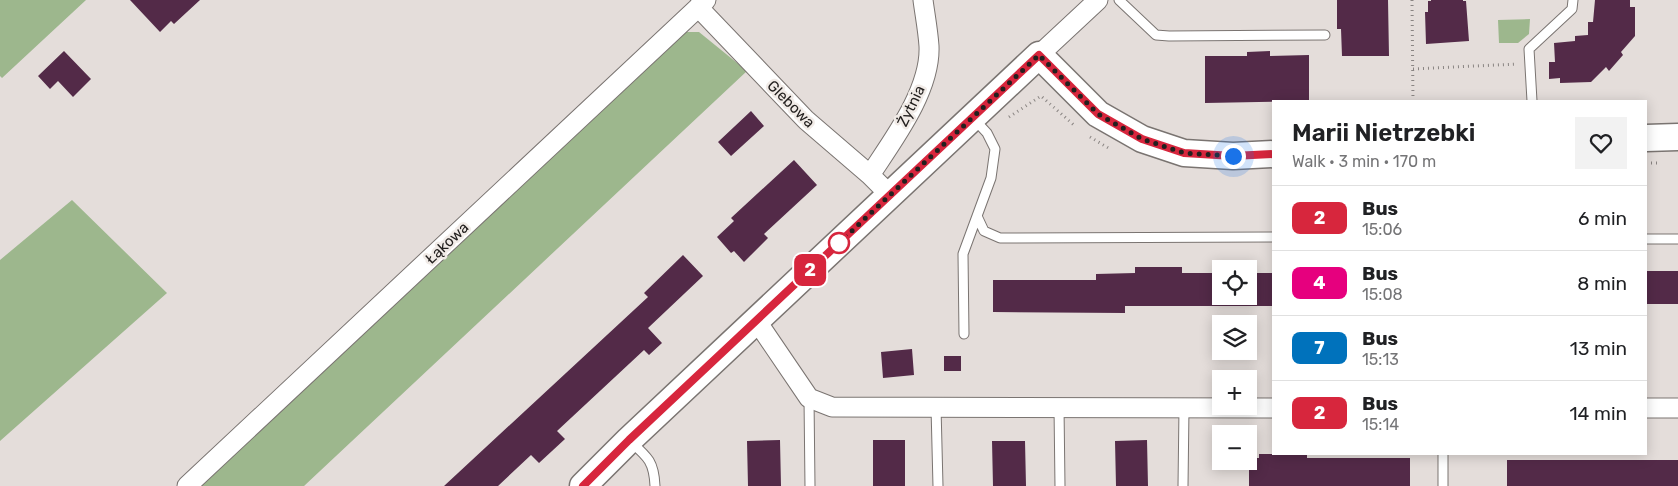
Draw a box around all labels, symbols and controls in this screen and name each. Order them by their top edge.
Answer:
street label: Glebowa [764,77,818,131]
street label: Żytnia [893,82,929,130]
button: heart [1575,117,1627,169]
text: Marii Nietrzebki [1292,119,1475,147]
your location [1221,144,1246,169]
text: Walk · 3 min · 170 m [1292,152,1436,171]
text: Bus [1362,197,1398,220]
text: 2 [1314,207,1325,229]
text: 6 min [1578,207,1627,230]
street label: Łąkowa [422,218,472,268]
text: 15:06 [1362,220,1402,239]
unlabelled marker [828,232,850,254]
line badge: 2 [794,254,826,286]
text: 2 [804,259,816,281]
map controls [1212,260,1257,470]
button: locate [1212,260,1257,305]
text: Bus [1362,262,1398,285]
text: 4 [1313,272,1326,294]
text: 8 min [1577,272,1627,295]
text: 15:08 [1362,285,1403,304]
button: layers [1212,315,1257,360]
text: Bus [1362,327,1398,350]
text: 7 [1314,337,1325,359]
text: 13 min [1570,337,1627,360]
text: 15:13 [1362,350,1399,369]
button: + [1212,370,1257,415]
text: Bus [1362,392,1398,415]
text: 2 [1314,402,1325,424]
text: 14 min [1569,402,1627,425]
text: 15:14 [1362,415,1399,434]
button: − [1212,425,1257,470]

